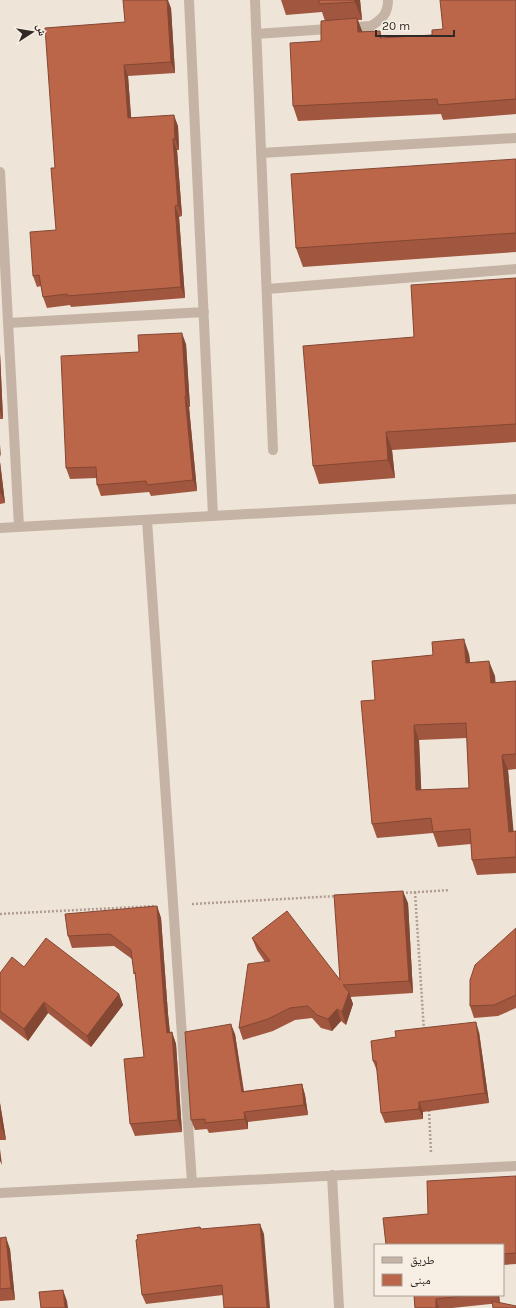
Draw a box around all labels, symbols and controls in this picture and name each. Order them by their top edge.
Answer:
north arrow [12,12,52,52]
scale bar [376,12,454,38]
text: 20 m [382,19,410,33]
text: ش [33,23,49,38]
legend [374,1244,504,1296]
text: طريق [410,1253,435,1267]
text: مبنى [410,1273,431,1287]

